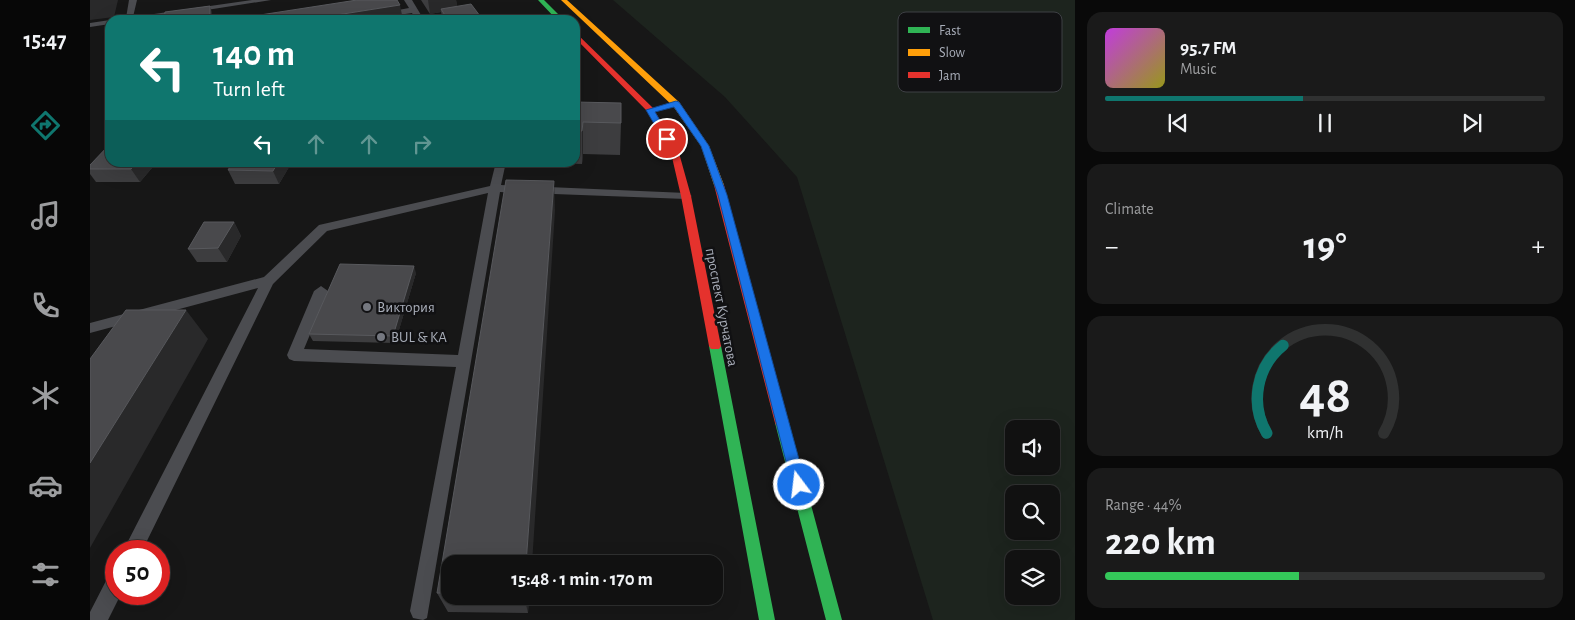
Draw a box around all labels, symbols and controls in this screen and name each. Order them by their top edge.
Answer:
legend [898,12,1062,92]
text: Fast [939,24,961,38]
text: 15:47 [23,29,67,51]
icon: left [130,35,195,100]
text: 140 m [213,37,295,72]
text: 95.7 FM [1180,39,1236,58]
text: Slow [939,46,966,60]
text: Music [1180,61,1216,77]
text: Jam [939,69,961,83]
text: Turn left [213,78,285,100]
icon: directions [28,108,63,143]
icon: previous [1164,109,1192,137]
icon: pause [1311,109,1339,137]
icon: next [1458,109,1486,137]
pin [646,118,688,160]
icon: arrive [653,125,681,153]
icon: left [249,130,277,158]
icon: ahead [302,130,330,158]
icon: ahead [355,130,383,158]
icon: right [408,130,436,158]
icon: music [28,198,63,233]
text: Climate [1105,201,1154,217]
text: 19° [1303,228,1347,266]
text: − [1105,233,1118,261]
text: + [1532,233,1545,261]
street label: проспект Курчатова [703,247,740,368]
icon: phone [28,288,63,323]
place label: Виктория [377,300,435,315]
marker: Виктория [361,301,373,313]
place label: BUL & KA [391,330,447,345]
marker: BUL & KA [375,331,387,343]
text: 48 [1299,370,1351,422]
icon: climate [28,378,63,413]
map controls [1005,420,1060,605]
button: sound [1005,420,1060,475]
text: km/h [1307,424,1343,442]
position arrow [772,458,824,510]
icon: car [28,468,63,503]
button: search [1005,485,1060,540]
text: Range · 44% [1105,497,1182,513]
text: 220 km [1105,524,1216,562]
speed limit sign: 50 [105,540,170,605]
button: layers [1005,550,1060,605]
icon: filters [28,557,63,592]
text: 15:48 · 1 min · 170 m [511,570,653,589]

